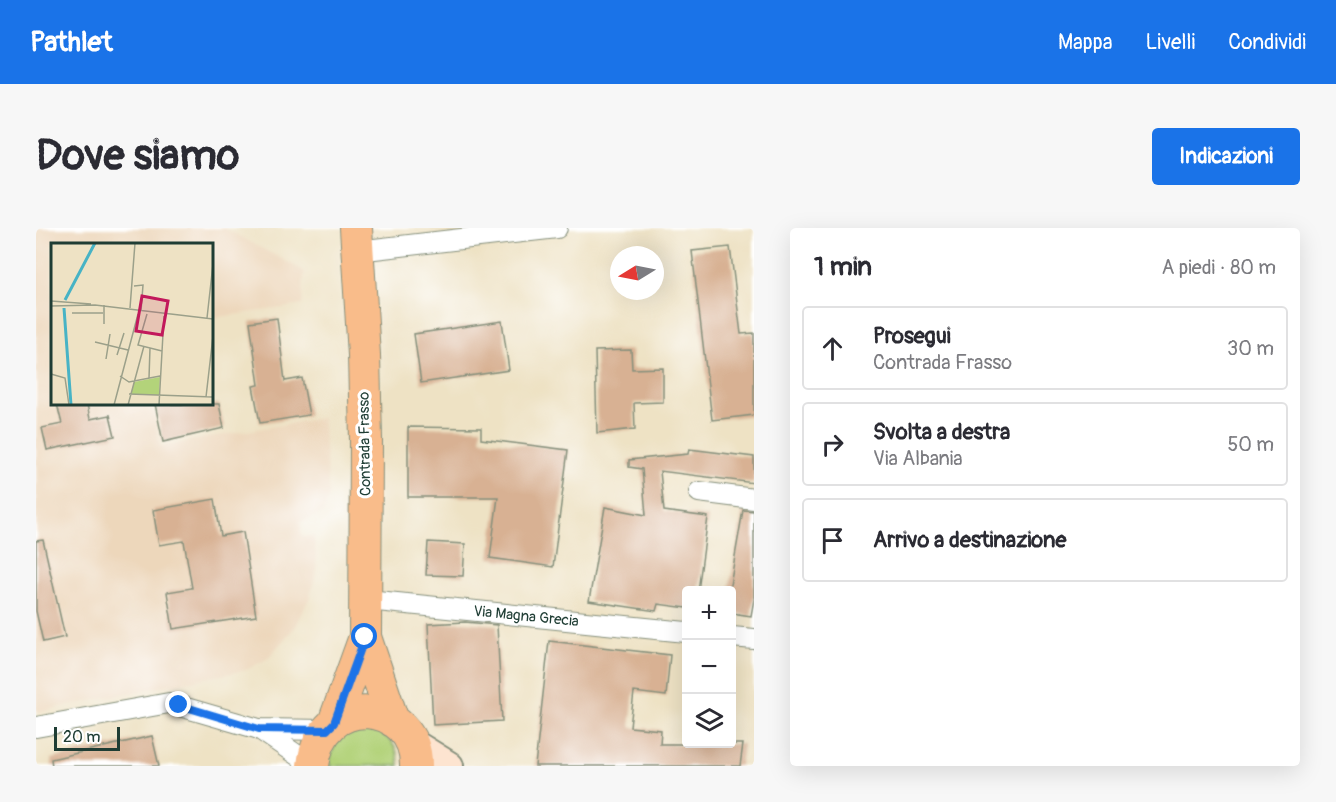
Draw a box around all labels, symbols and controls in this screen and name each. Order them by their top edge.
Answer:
text: Pathlet [30,25,113,60]
text: Mappa [1058,29,1112,56]
text: Livelli [1145,29,1195,56]
text: Condividi [1228,29,1306,56]
button: Indicazioni [1152,128,1300,185]
text: Dove siamo [36,130,239,182]
inset map [51,243,213,405]
north arrow [610,246,664,300]
text: 1 min [814,251,872,283]
text: A piedi · 80 m [1161,255,1276,280]
text: Prosegui [873,322,951,350]
icon: ahead [816,332,849,365]
text: 30 m [1227,336,1274,361]
text: Contrada Frasso [873,350,1012,375]
street label: Contrada Frasso [355,392,375,496]
text: Svolta a destra [873,418,1010,446]
icon: right [816,428,849,461]
text: 50 m [1227,432,1274,457]
text: Via Albania [873,446,963,471]
icon: arrive [816,524,849,557]
text: Arrivo a destinazione [873,526,1066,554]
map controls [682,586,736,748]
button: + [682,586,736,640]
street label: Via Magna Grecia [473,601,580,631]
route start [351,623,377,649]
button: − [682,640,736,694]
route end [165,691,191,717]
button: layers [682,694,736,748]
scale bar [54,724,120,752]
text: 20 m [63,727,101,747]

